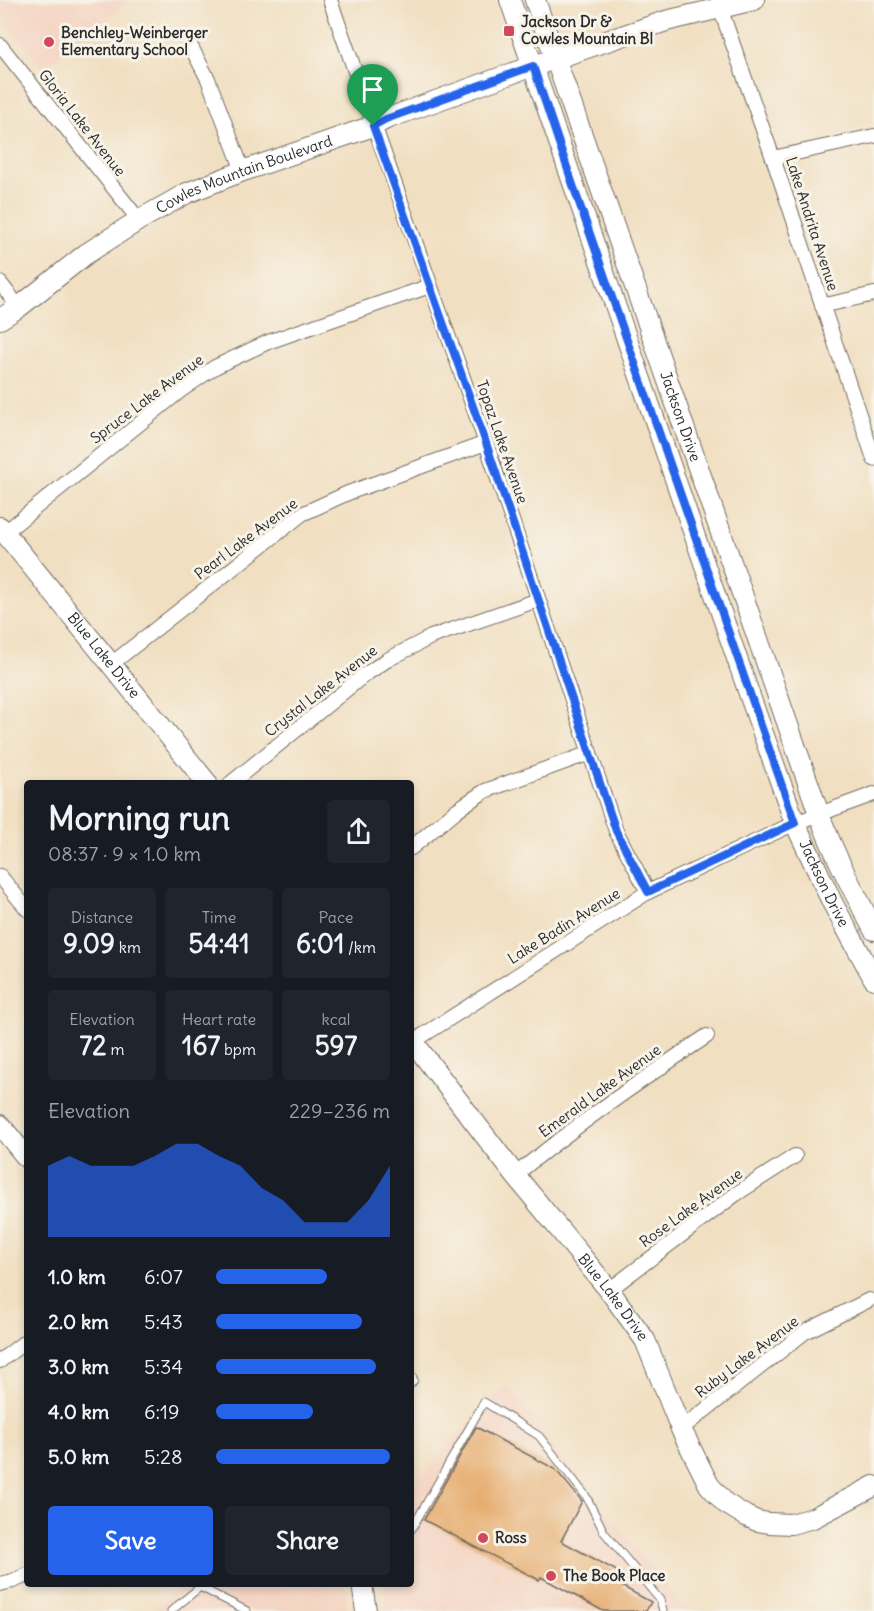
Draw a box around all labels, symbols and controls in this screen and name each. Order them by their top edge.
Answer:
place label: Jackson Dr & Cowles Mountain Bl [521,12,653,48]
place label: Benchley-Weinberger Elementary School [61,23,209,60]
marker: Jackson Dr & Cowles Mountain Bl [502,24,516,38]
marker: Benchley-Weinberger Elementary School [42,35,56,49]
pin [347,64,398,126]
street label: Gloria Lake Avenue [35,65,130,180]
icon: arrive [356,73,389,106]
street label: Cowles Mountain Boulevard [153,131,335,217]
street label: Lake Andrita Avenue [782,154,843,293]
street label: Spruce Lake Avenue [86,350,207,447]
street label: Jackson Drive [656,369,705,464]
street label: Topaz Lake Avenue [472,378,532,506]
street label: Pearl Lake Avenue [190,494,301,584]
street label: Blue Lake Drive [64,608,145,702]
street label: Crystal Lake Avenue [261,641,381,741]
text: Morning run [48,797,230,839]
button: share [327,800,390,863]
street label: Jackson Drive [795,837,854,930]
text: 08:37 · 9 × 1.0 km [48,841,201,866]
street label: Lake Badin Avenue [504,883,623,968]
text: Distance [71,907,133,927]
text: Time [202,907,236,927]
text: Pace [319,907,353,927]
text: 9.09 [63,927,115,960]
text: 54:41 [189,927,249,960]
text: 6:01 [296,927,344,960]
text: km [115,937,141,957]
text: /km [344,937,376,957]
text: Elevation [69,1009,135,1029]
text: Heart rate [182,1009,256,1029]
text: kcal [322,1009,350,1029]
text: 72 [80,1029,107,1062]
text: 167 [182,1029,220,1062]
text: 597 [315,1029,357,1062]
text: m [107,1039,124,1059]
text: bpm [220,1039,256,1059]
street label: Emerald Lake Avenue [535,1040,664,1141]
text: Elevation [48,1098,130,1123]
text: 229–236 m [289,1098,390,1123]
street label: Rose Lake Avenue [636,1164,746,1251]
street label: Blue Lake Drive [574,1249,653,1345]
text: 1.0 km [48,1264,106,1289]
text: 6:07 [144,1264,183,1289]
text: 2.0 km [48,1309,109,1334]
text: 5:43 [144,1309,183,1334]
street label: Ruby Lake Avenue [691,1311,802,1402]
text: 3.0 km [48,1354,109,1379]
text: 5:34 [144,1354,183,1379]
text: 4.0 km [48,1399,109,1424]
text: 6:19 [144,1399,180,1424]
text: 5.0 km [48,1444,109,1469]
text: 5:28 [144,1444,183,1469]
button: Save [48,1506,213,1575]
button: Share [225,1506,390,1575]
place label: Ross [495,1528,527,1547]
marker: Ross [476,1531,490,1545]
place label: The Book Place [563,1566,665,1585]
marker: The Book Place [544,1569,558,1583]

